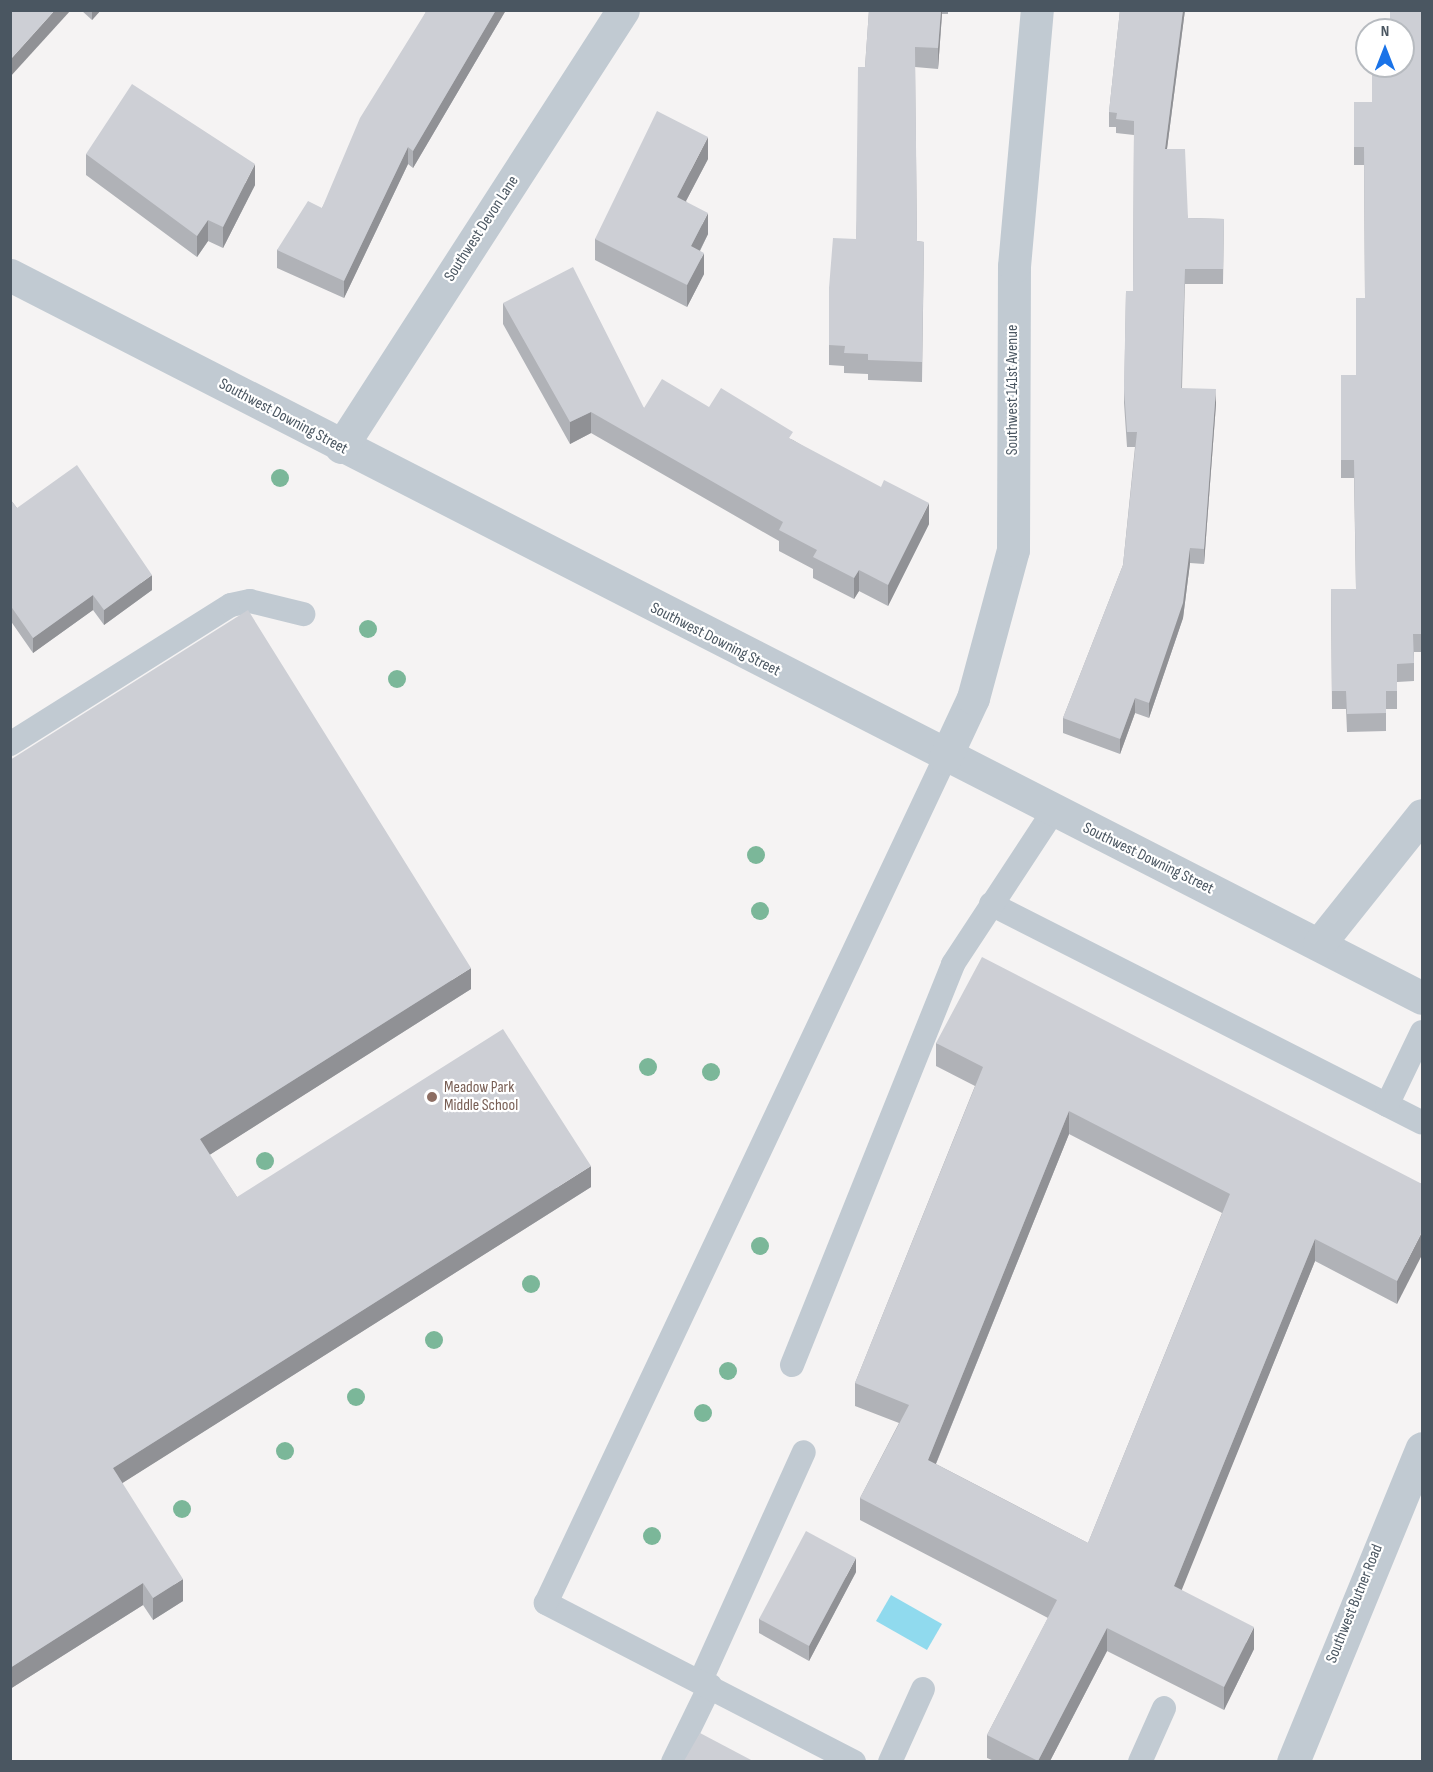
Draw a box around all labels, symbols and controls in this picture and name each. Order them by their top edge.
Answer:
north arrow [1355,18,1415,78]
text: N [1381,22,1389,41]
street label: Southwest Devon Lane [441,173,523,285]
street label: Southwest 141st Avenue [1003,325,1023,455]
street label: Southwest Downing Street [215,375,351,459]
street label: Southwest Downing Street [647,599,783,681]
street label: Southwest Downing Street [1079,819,1217,899]
place label: Meadow Park Middle School [444,1078,518,1116]
marker: Meadow Park Middle School [425,1090,439,1104]
street label: Southwest Butner Road [1322,1542,1388,1666]

